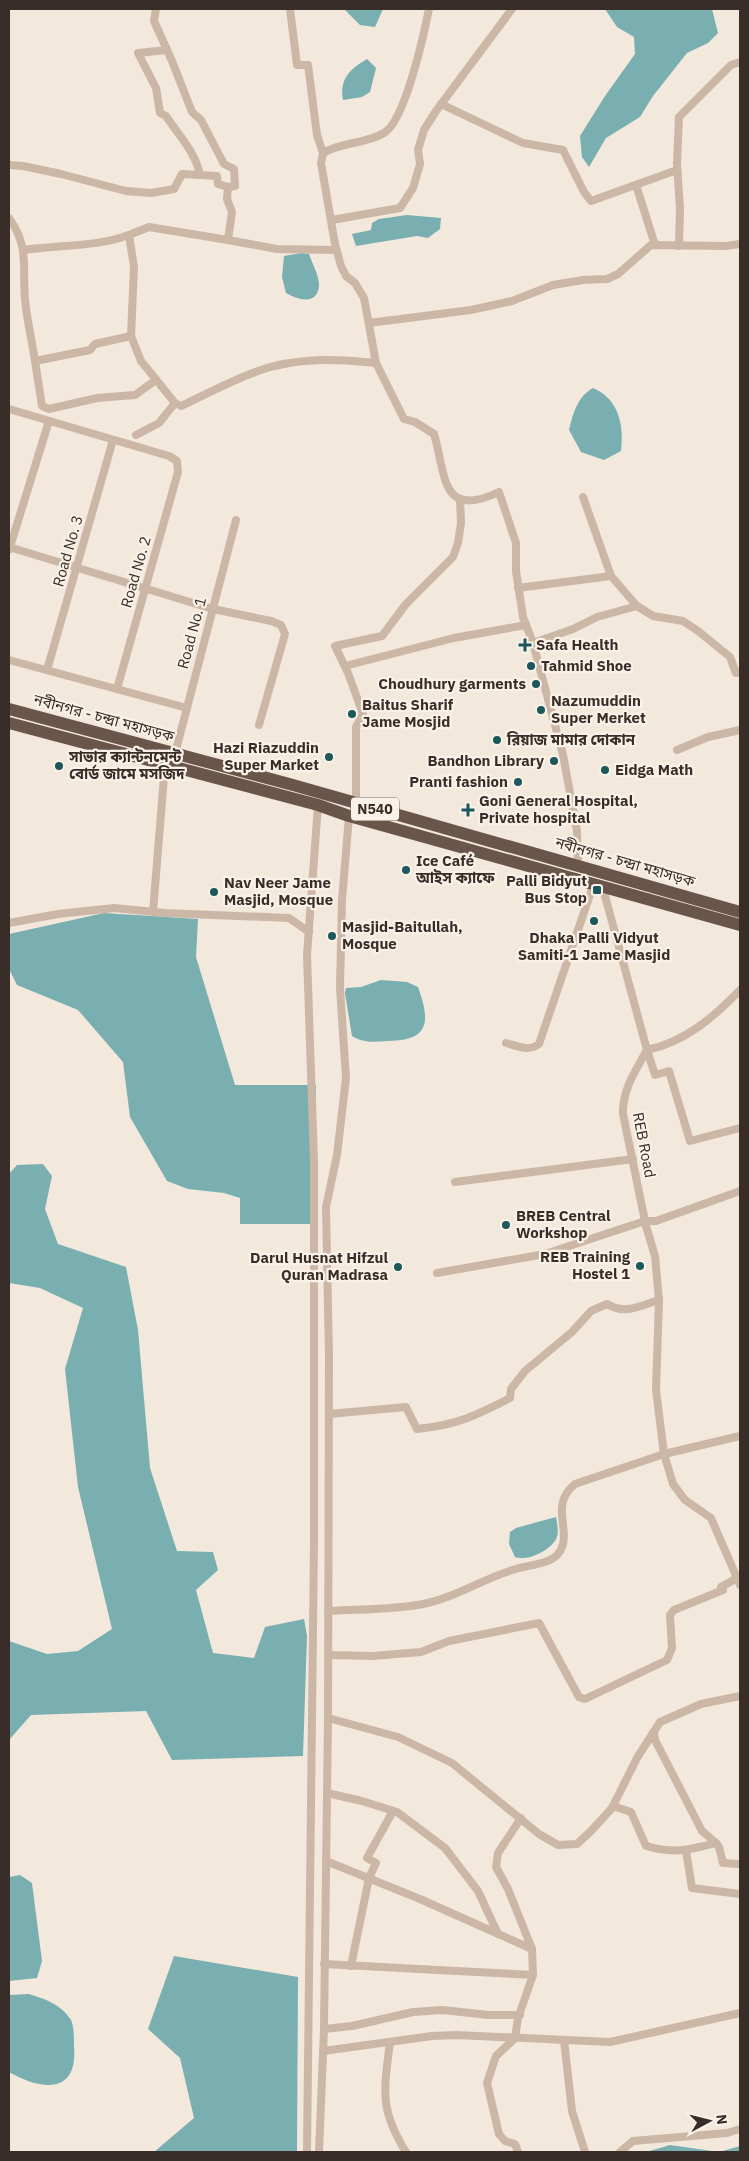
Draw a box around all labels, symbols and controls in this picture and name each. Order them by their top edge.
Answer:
street label: Road No. 3 [48,513,87,589]
street label: Road No. 2 [116,534,155,610]
street label: Road No. 1 [173,595,210,671]
place label: Safa Health [536,635,618,654]
marker: Safa Health [518,638,532,652]
place label: Tahmid Shoe [541,656,632,675]
marker: Tahmid Shoe [525,660,537,672]
place label: Choudhury garments [378,674,526,693]
marker: Choudhury garments [530,678,542,690]
street label: নবীনগর - চন্দ্রা মহাসড়ক [31,689,177,746]
place label: Nazumuddin Super Merket [551,691,646,727]
place label: Baitus Sharif Jame Mosjid [362,695,454,731]
marker: Nazumuddin Super Merket [535,704,547,716]
marker: Baitus Sharif Jame Mosjid [346,708,358,720]
place label: রিয়াজ মামার দোকান [506,730,636,749]
marker: রিয়াজ মামার দোকান [491,734,503,746]
place label: Hazi Riazuddin Super Market [213,738,319,774]
place label: সাভার ক্যান্টনমেন্ট বোর্ড জামে মসজিদ [68,747,185,783]
marker: Hazi Riazuddin Super Market [323,751,335,763]
place label: Bandhon Library [428,751,544,770]
marker: Bandhon Library [548,755,560,767]
marker: সাভার ক্যান্টনমেন্ট বোর্ড জামে মসজিদ [53,760,65,772]
place label: Eidga Math [615,760,693,779]
marker: Eidga Math [599,764,611,776]
place label: Pranti fashion [409,772,508,791]
marker: Pranti fashion [512,776,524,788]
place label: Goni General Hospital, Private hospital [479,791,638,827]
road number: N540 [351,798,399,821]
marker: Goni General Hospital, Private hospital [461,803,475,817]
street label: নবীনগর - চন্দ্রা মহাসড়ক [552,832,698,891]
place label: Ice Café আইস ক্যাফে [415,851,495,887]
marker: Ice Café আইস ক্যাফে [400,864,412,876]
place label: Palli Bidyut Bus Stop [506,871,587,907]
place label: Nav Neer Jame Masjid, Mosque [224,873,333,909]
marker: Palli Bidyut Bus Stop [591,884,603,896]
marker: Nav Neer Jame Masjid, Mosque [208,886,220,898]
marker: Dhaka Palli Vidyut Samiti-1 Jame Masjid [588,915,600,927]
place label: Masjid-Baitullah, Mosque [342,917,463,953]
place label: Dhaka Palli Vidyut Samiti-1 Jame Masjid [518,928,670,964]
marker: Masjid-Baitullah, Mosque [326,930,338,942]
street label: REB Road [629,1111,660,1179]
place label: BREB Central Workshop [516,1206,611,1242]
marker: BREB Central Workshop [500,1219,512,1231]
place label: REB Training Hostel 1 [540,1247,631,1283]
place label: Darul Husnat Hifzul Quran Madrasa [250,1248,388,1284]
marker: REB Training Hostel 1 [634,1260,646,1272]
marker: Darul Husnat Hifzul Quran Madrasa [392,1261,404,1273]
north arrow [684,2096,734,2146]
text: N [712,2113,731,2126]

